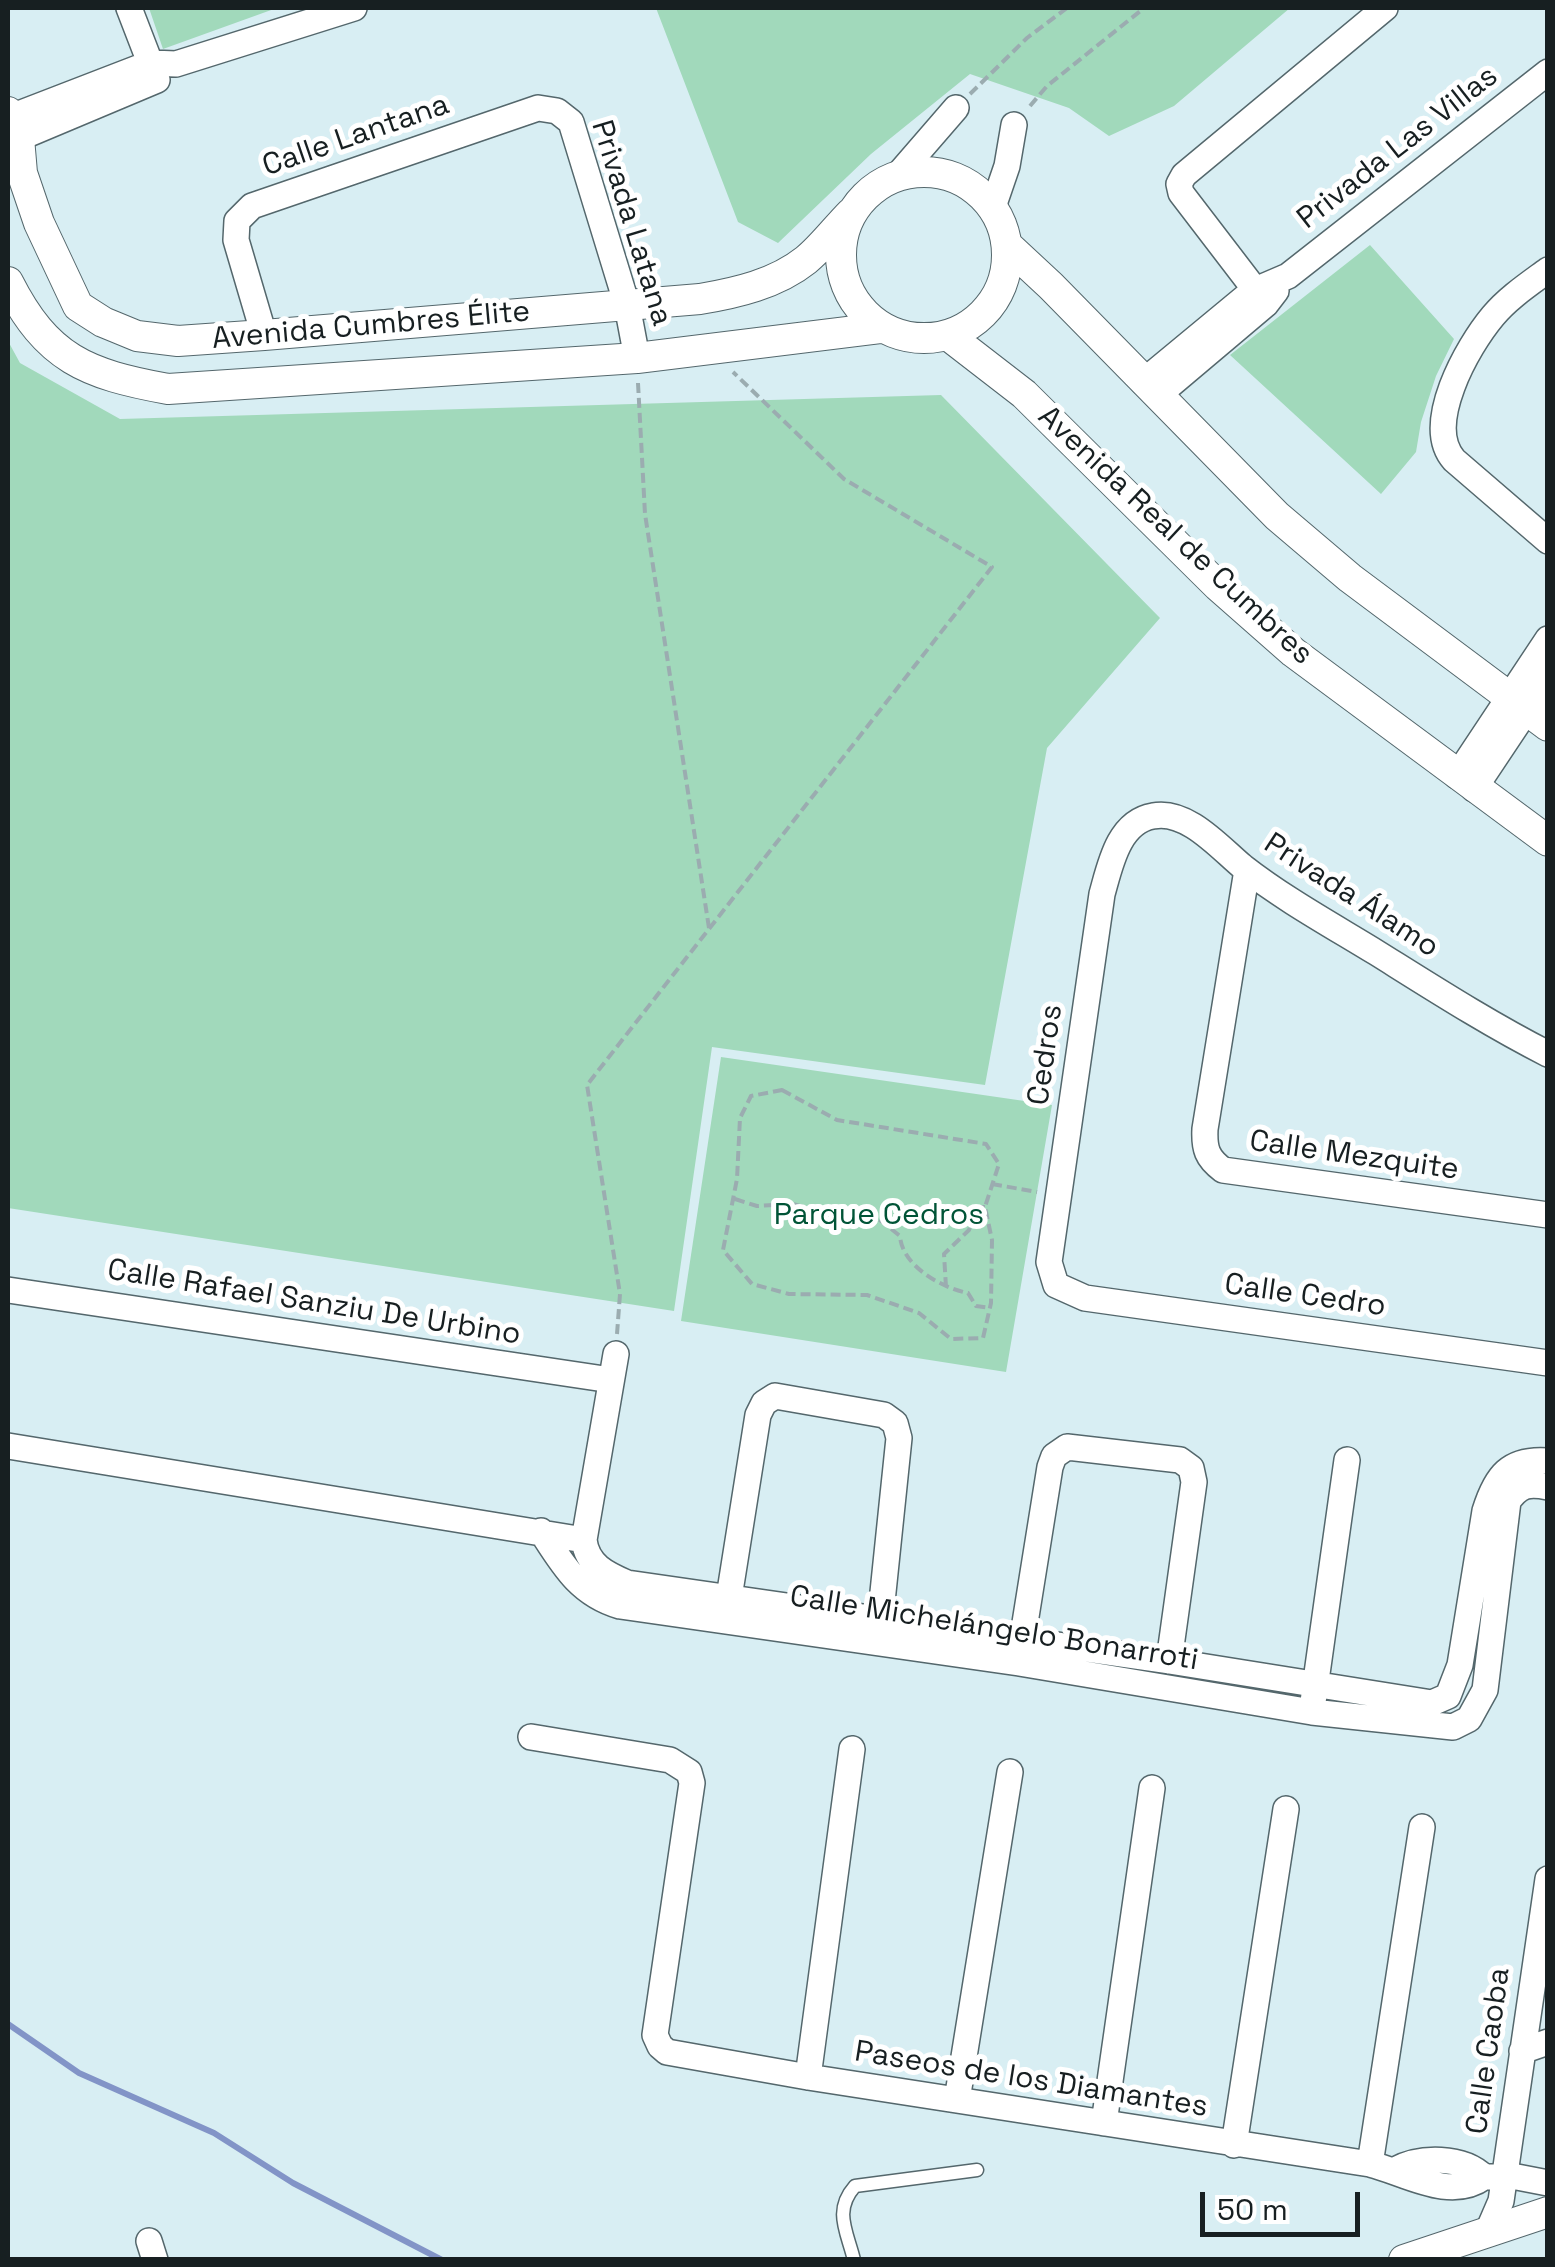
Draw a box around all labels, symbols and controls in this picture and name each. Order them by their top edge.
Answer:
street label: Privada Las Villas [1291,59,1505,237]
street label: Calle Lantana [258,87,454,185]
street label: Privada Latana [583,116,679,330]
street label: Avenida Cumbres Élite [210,294,532,358]
street label: Avenida Real de Cumbres [1030,399,1320,673]
street label: Privada Álamo [1257,826,1445,966]
street label: Cedros [1021,1002,1071,1108]
street label: Calle Mezquite [1247,1123,1461,1189]
park label: Parque Cedros [774,1198,984,1234]
street label: Calle Rafael Sanziu De Urbino [105,1253,523,1353]
street label: Calle Cedro [1222,1267,1388,1325]
street label: Calle Michelángelo Bonarroti [787,1579,1201,1679]
street label: Calle Caoba [1459,1965,1519,2137]
street label: Paseos de los Diamantes [852,2034,1210,2126]
scale bar [1205,2172,1365,2234]
text: 50 m [1217,2190,1288,2229]

